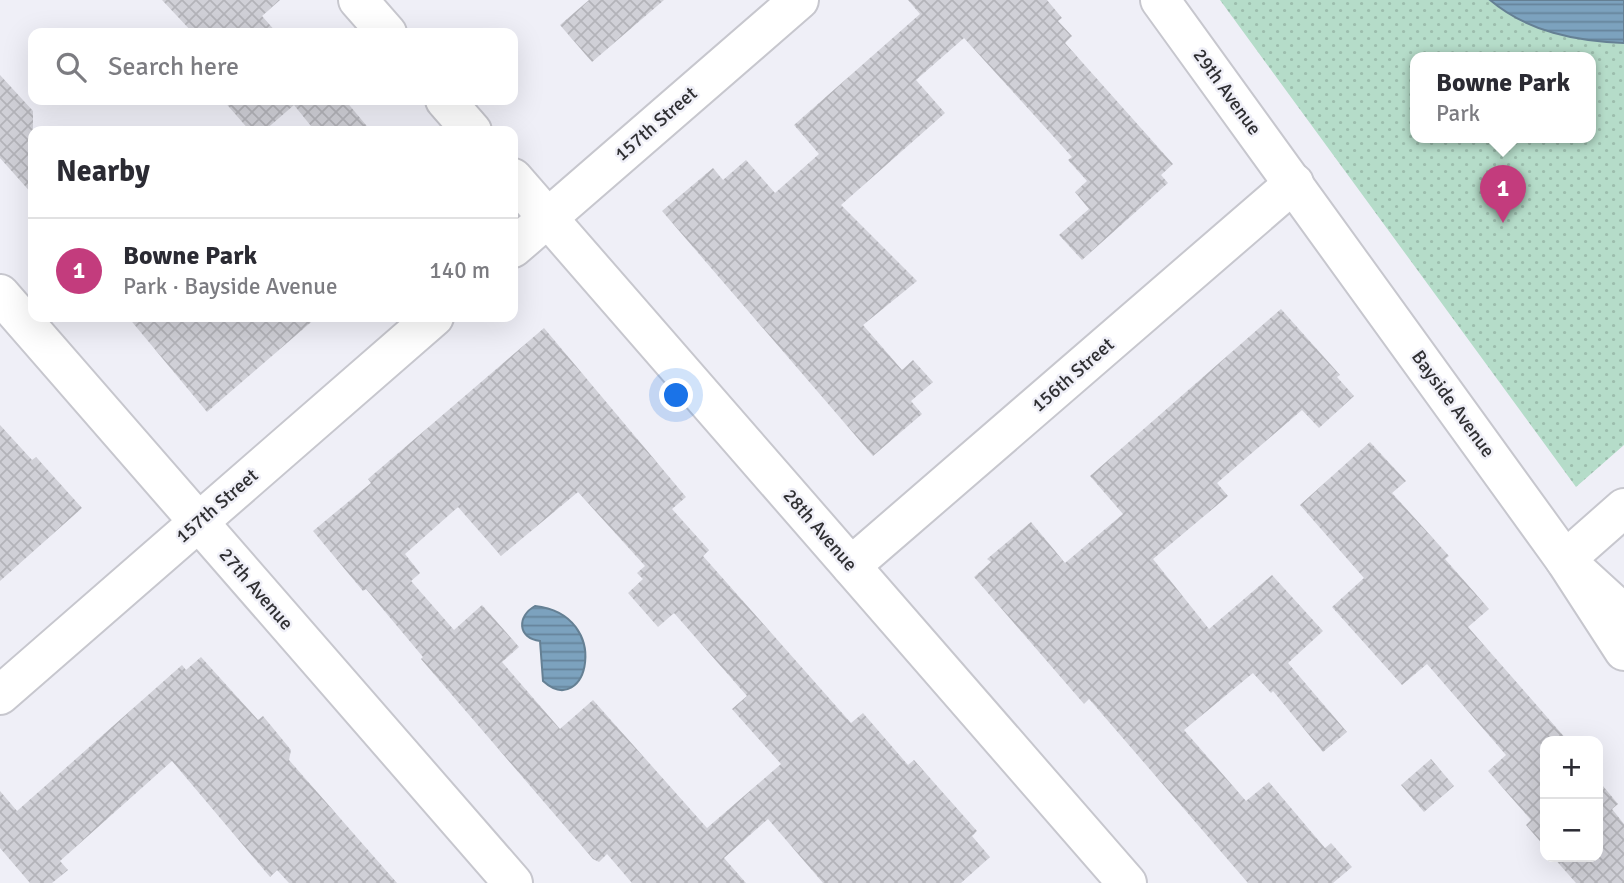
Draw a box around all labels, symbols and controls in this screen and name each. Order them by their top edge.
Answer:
search box [28,28,518,105]
street label: 29th Avenue [1188,44,1266,140]
icon: search [52,48,90,86]
text: Search here [108,51,239,83]
popup [1410,52,1596,143]
text: Bowne Park [1436,67,1570,99]
street label: 157th Street [610,81,702,166]
text: Park [1436,99,1480,128]
text: Nearby [56,153,150,190]
pin: 1 [1480,165,1526,223]
text: Bowne Park [123,240,257,272]
text: 1 [73,256,85,285]
text: 140 m [429,256,490,285]
text: Park · Bayside Avenue [123,272,337,301]
street label: 156th Street [1027,332,1119,417]
street label: Bayside Avenue [1406,346,1500,462]
your location [659,378,693,412]
street label: 157th Street [171,463,263,548]
street label: 28th Avenue [778,484,862,576]
street label: 27th Avenue [214,543,298,635]
map controls [1540,736,1603,862]
button: + [1540,736,1603,799]
button: − [1540,799,1603,862]

